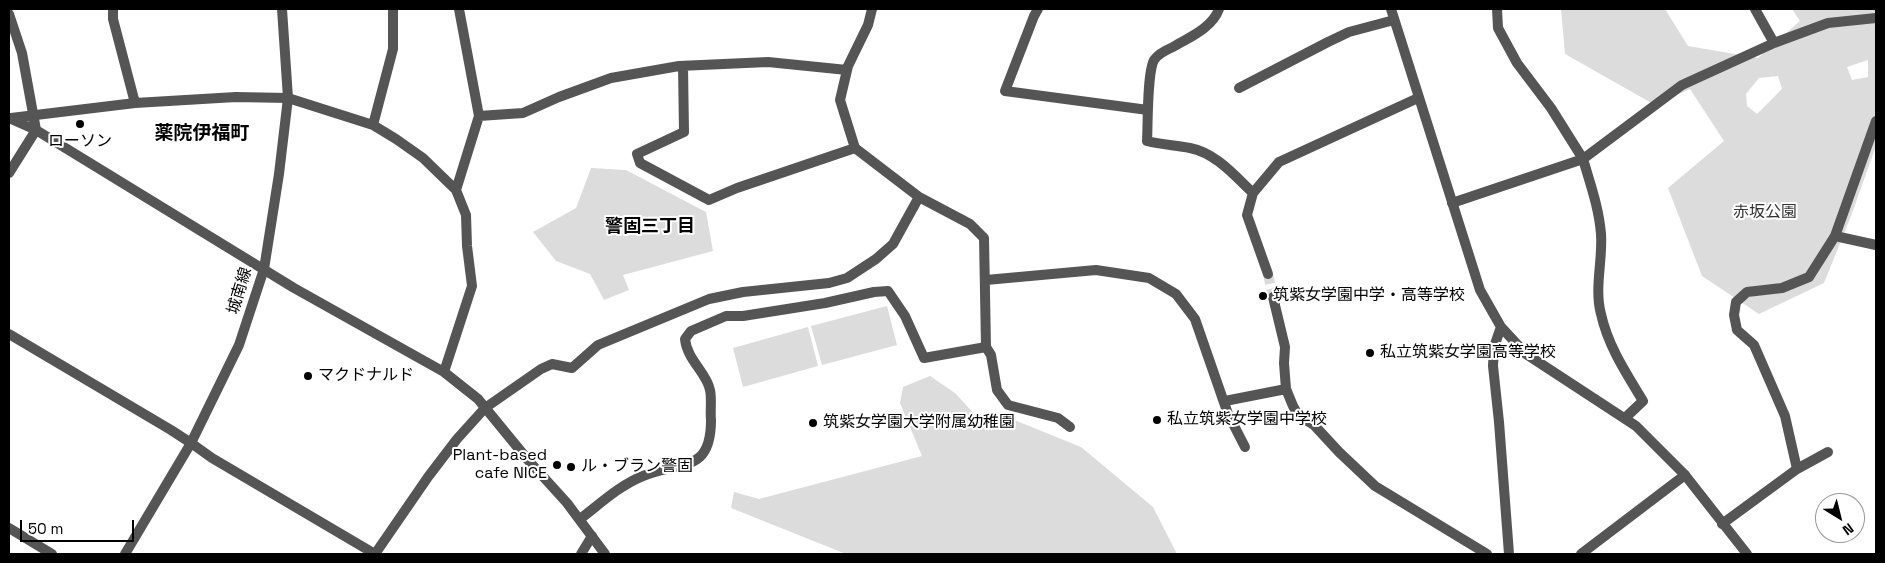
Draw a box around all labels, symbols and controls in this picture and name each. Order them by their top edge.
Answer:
marker: ローソン [74,118,86,130]
district label: 薬院伊福町 [155,123,249,145]
place label: ローソン [48,132,112,152]
park label: 赤坂公園 [1733,203,1797,223]
district label: 警固三丁目 [605,216,695,238]
street label: 城南線 [224,265,256,317]
place label: 筑紫女学園中学・高等学校 [1273,286,1465,306]
marker: 筑紫女学園中学・高等学校 [1257,290,1269,302]
place label: 私立筑紫女学園高等学校 [1380,343,1556,363]
marker: 私立筑紫女学園高等学校 [1364,347,1376,359]
place label: マクドナルド [318,366,414,386]
marker: マクドナルド [302,370,314,382]
place label: 私立筑紫女学園中学校 [1167,410,1327,430]
place label: 筑紫女学園大学附属幼稚園 [823,413,1015,433]
marker: 私立筑紫女学園中学校 [1151,414,1163,426]
marker: 筑紫女学園大学附属幼稚園 [807,417,819,429]
place label: Plant-based cafe NICE [453,446,547,484]
place label: ル・ブラン警固 [581,457,693,477]
marker: Plant-based cafe NICE [551,459,563,471]
marker: ル・ブラン警固 [565,461,577,473]
north arrow [1815,493,1865,543]
scale bar [22,510,136,542]
text: 50 m [28,519,63,538]
text: N [1839,519,1857,539]

